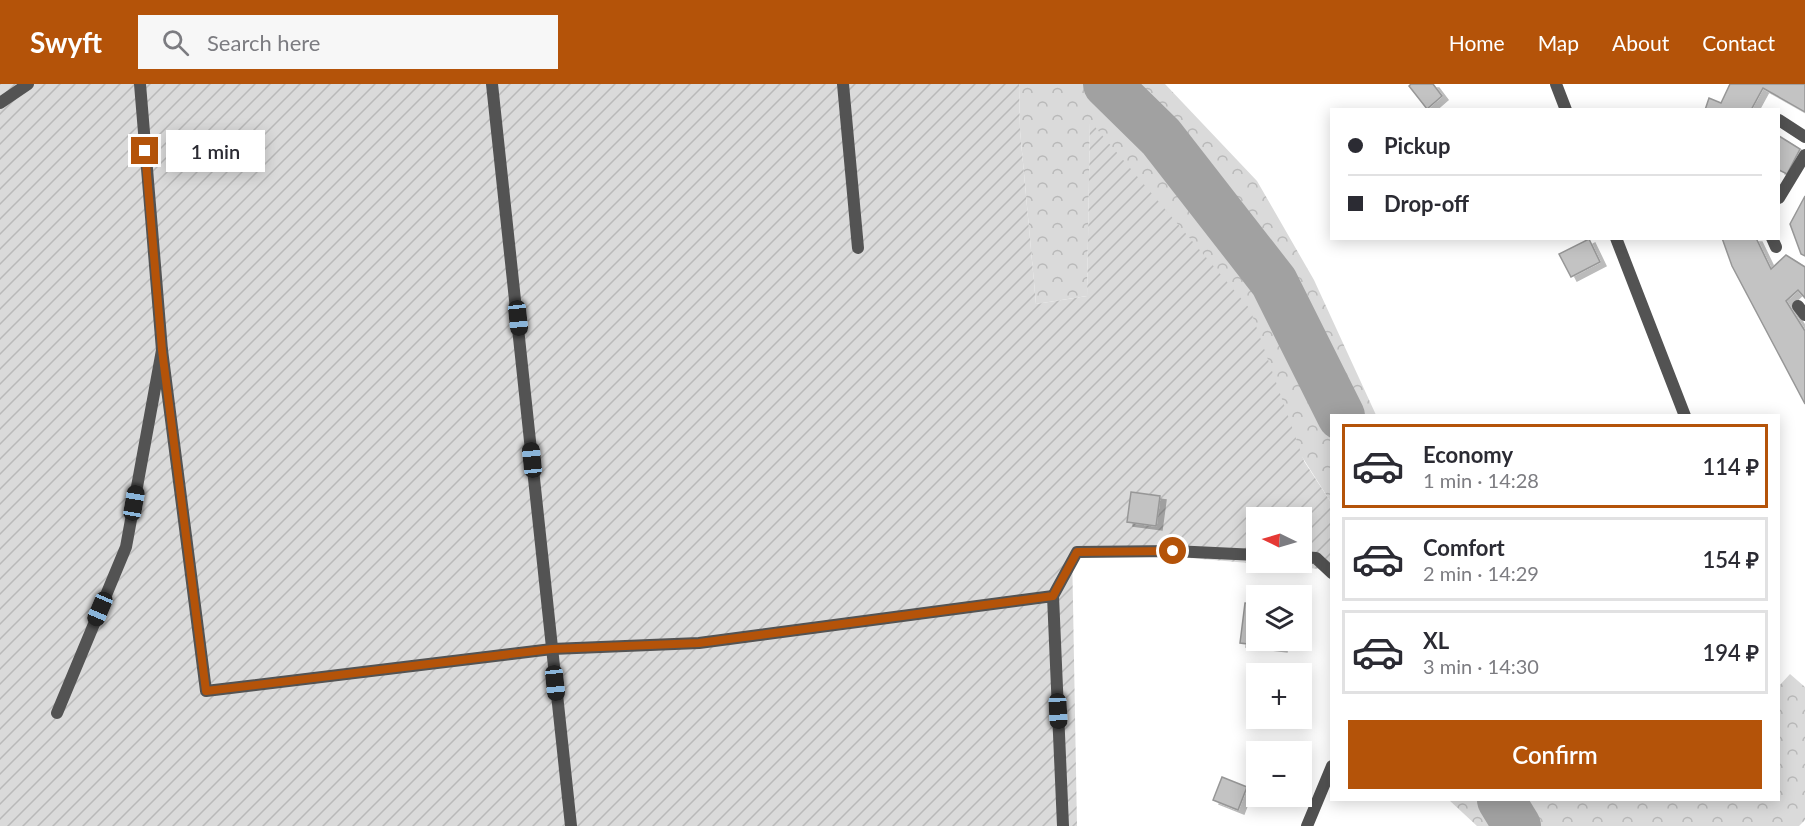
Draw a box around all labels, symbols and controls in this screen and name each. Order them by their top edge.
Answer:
search box [138,15,558,69]
text: Swyft [30,25,102,59]
icon: search [159,26,192,59]
text: Search here [207,29,320,56]
text: Home [1449,30,1505,55]
text: Map [1538,30,1579,55]
text: About [1612,30,1669,55]
text: Contact [1702,30,1775,55]
callout: 1 min [166,130,265,172]
text: Pickup [1384,132,1450,159]
route end [131,137,158,164]
text: 1 min [191,139,240,163]
text: Drop-off [1384,190,1469,217]
car [507,299,529,337]
icon: car [1351,439,1405,493]
car [521,441,543,479]
text: Economy [1423,441,1513,468]
text: 114 ₽ [1702,453,1759,480]
text: 1 min · 14:28 [1423,468,1539,492]
car [122,484,146,522]
north arrow [1246,507,1312,573]
map controls [1246,507,1312,807]
icon: car [1351,532,1405,586]
text: Comfort [1423,534,1505,561]
route start [1159,537,1186,564]
text: 154 ₽ [1702,546,1759,573]
text: 2 min · 14:29 [1423,561,1539,585]
button: layers [1246,585,1312,651]
car [85,589,115,629]
icon: car [1351,625,1405,679]
text: XL [1423,627,1449,654]
text: 194 ₽ [1702,639,1759,666]
text: 3 min · 14:30 [1423,654,1539,678]
button: + [1246,663,1312,729]
car [544,664,566,702]
car [1048,693,1068,729]
button: Confirm [1348,720,1762,789]
button: − [1246,741,1312,807]

